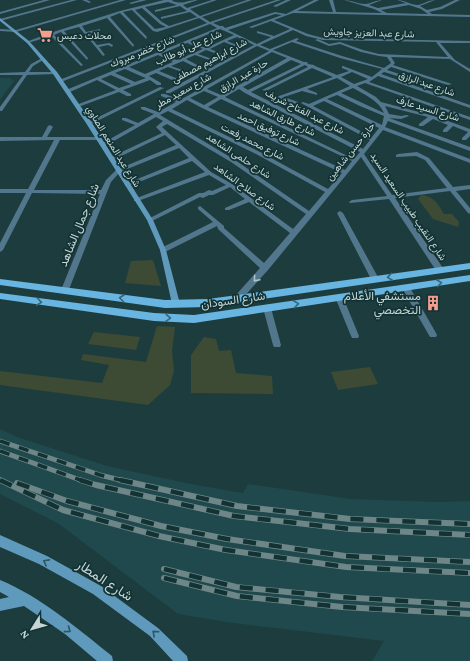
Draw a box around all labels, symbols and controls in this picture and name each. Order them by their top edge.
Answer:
street label: شارع عبد العزيز جاويش [323,25,415,41]
supermarket icon: محلات دعبس [36,26,54,44]
street label: شارع على أبو طالب [153,28,224,68]
place label: محلات دعبس [57,30,112,42]
street label: شارع خضر مبروك [108,33,177,70]
street label: شارع ابراهيم مصطفى [170,36,249,86]
street label: حارة عبد الرازق [217,57,271,95]
street label: شارع عبد الرازق [397,69,456,99]
street label: شارع سعيد مطر [152,70,214,112]
street label: شارع عبد الفتاح شريف [263,87,346,137]
street label: شارع السيد عارف [395,94,461,124]
street label: شارع طارق الشاهد [248,97,317,139]
street label: شارع عبد المنعم الصاوي [81,103,143,191]
street label: شارع توفيق احمد [236,109,302,149]
street label: حارة حسن شاهين [324,120,378,183]
street label: شارع محمد رفعت [219,121,286,163]
street label: شارع حلمى الشاهد [204,130,273,181]
street label: شارع النقيب طبيب السعيد السيد [367,150,449,263]
street label: شارع صلاح الشاهد [211,160,278,213]
street label: شارع جمال الشاهد [56,181,104,269]
one-way arrow [387,272,393,281]
one-way arrow [253,274,260,281]
one-way arrow [436,279,442,288]
street label: شارع السودان [200,289,266,313]
place label: مستشفي الأعلام التخصصي [344,289,421,320]
one-way arrow [119,294,125,303]
building icon: مستشفي الأعلام التخصصي [424,294,442,312]
one-way arrow [36,297,42,306]
one-way arrow [293,300,299,309]
one-way arrow [165,314,171,323]
street label: شارع المطار [71,555,136,607]
one-way arrow [43,559,51,567]
north arrow [12,609,52,649]
one-way arrow [64,625,71,633]
text: N [17,628,31,642]
one-way arrow [152,631,159,638]

